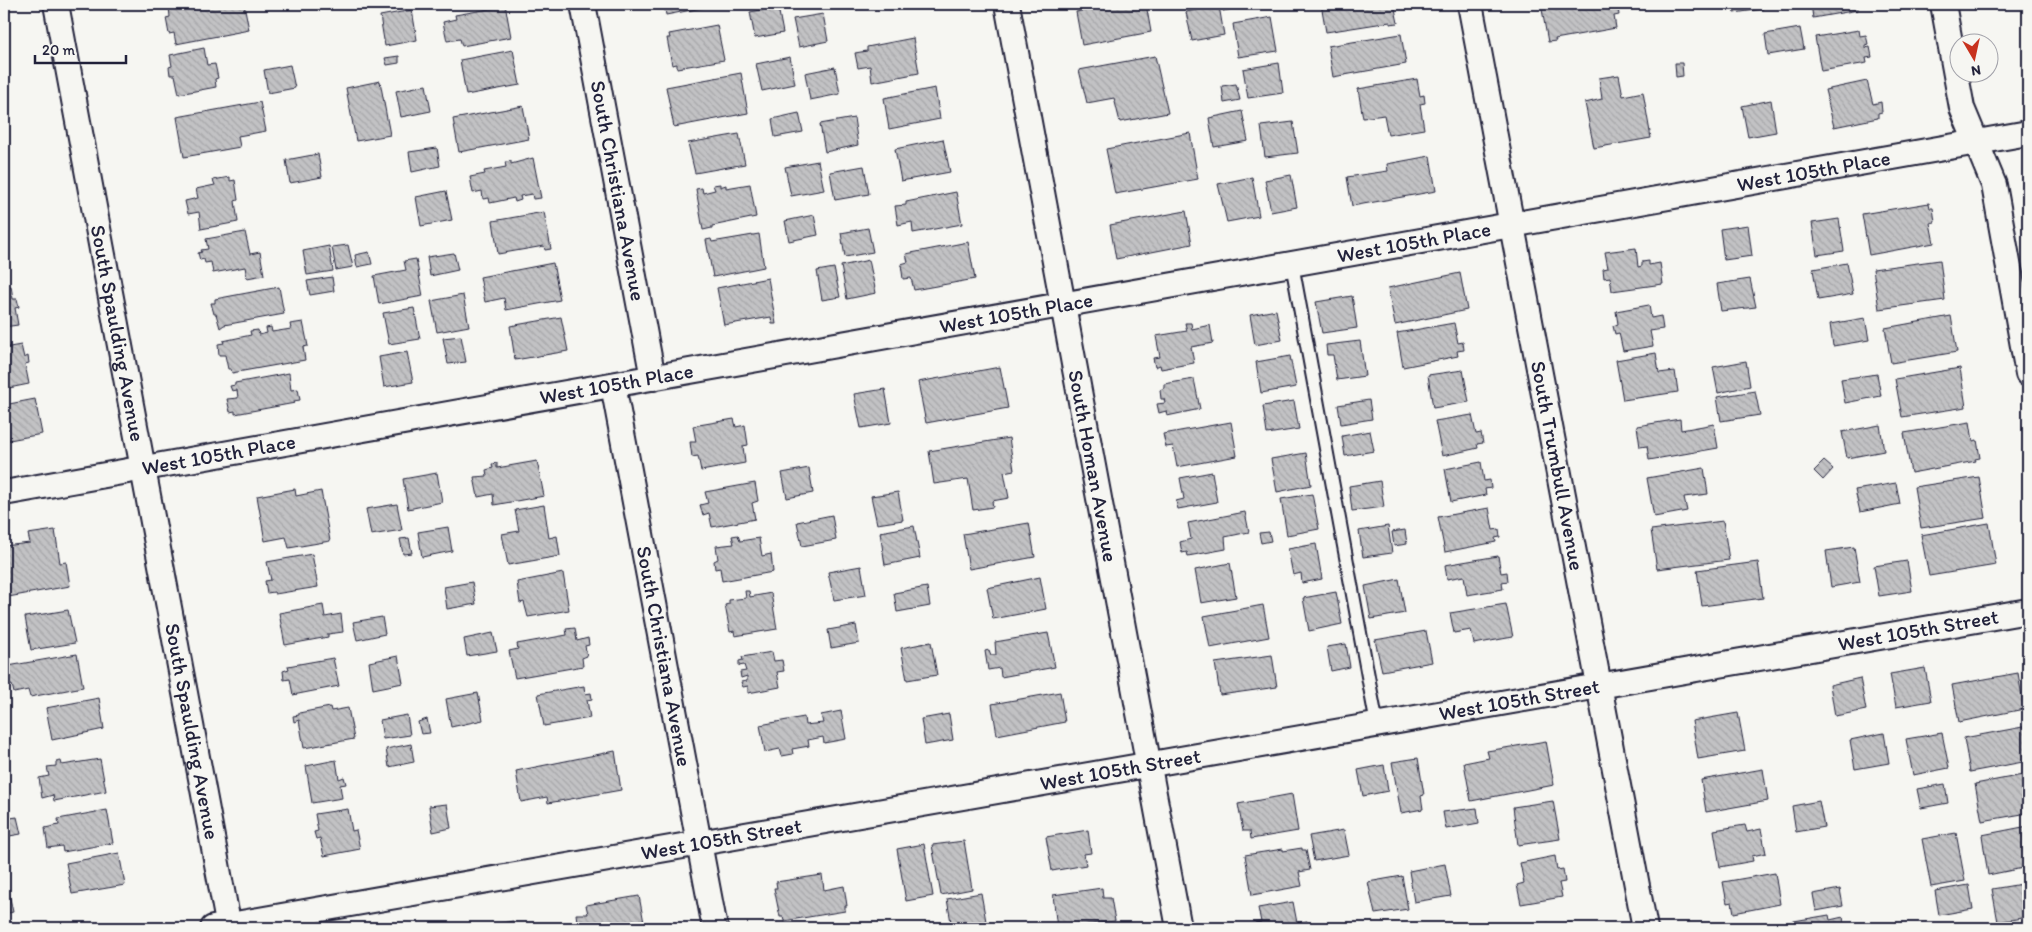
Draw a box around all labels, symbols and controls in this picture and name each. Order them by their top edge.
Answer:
scale bar [35,32,126,64]
north arrow [1950,32,2000,82]
text: 20 m [42,41,76,59]
text: N [1970,61,1982,79]
street label: South Christiana Avenue [586,78,651,303]
street label: West 105th Place [1735,145,1892,197]
street label: West 105th Place [1335,216,1493,268]
street label: South Spaulding Avenue [86,223,151,444]
street label: West 105th Place [937,287,1095,338]
street label: West 105th Place [537,358,695,410]
street label: South Trumbull Avenue [1526,359,1590,573]
street label: South Homan Avenue [1063,368,1124,564]
street label: West 105th Place [140,428,297,480]
street label: South Christiana Avenue [632,544,697,768]
street label: West 105th Street [1836,603,2001,656]
street label: South Spaulding Avenue [160,621,225,842]
street label: West 105th Street [1437,673,1602,726]
street label: West 105th Street [1038,743,1203,795]
street label: West 105th Street [639,812,804,865]

